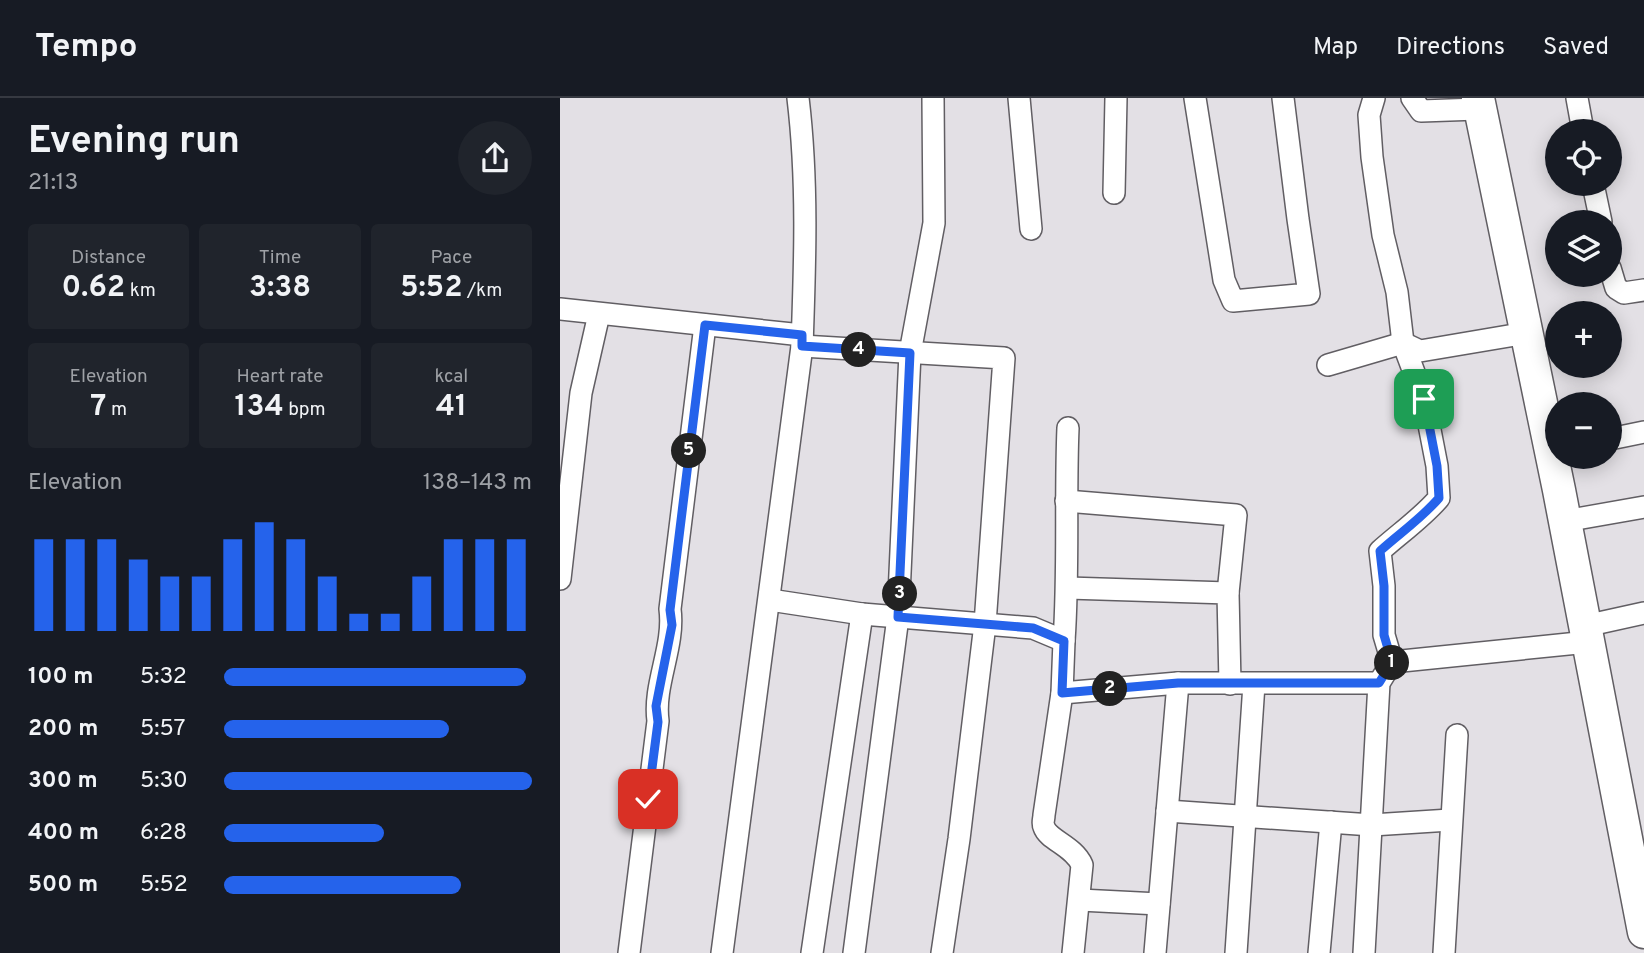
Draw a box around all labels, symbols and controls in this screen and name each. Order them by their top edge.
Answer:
text: Tempo [35,27,138,69]
text: Map [1313,33,1358,63]
text: Directions [1396,33,1505,63]
text: Saved [1543,33,1609,63]
text: Evening run [28,118,240,167]
map controls [1545,119,1622,469]
button: locate [1545,119,1622,196]
button: share [458,121,532,195]
text: 21:13 [28,169,78,198]
button: layers [1545,210,1622,287]
text: Distance [71,246,146,270]
text: Time [259,246,301,270]
text: Pace [430,246,472,270]
text: 0.62 [61,270,125,307]
text: 3:38 [249,270,311,307]
text: 5:52 [400,270,463,307]
text: km [125,279,156,303]
text: /km [463,279,502,303]
button: + [1545,301,1622,378]
pin: 4 [842,332,876,368]
text: 4 [852,337,865,361]
text: Elevation [70,365,148,389]
text: Heart rate [237,365,323,389]
text: kcal [434,365,468,389]
pin [1394,369,1454,429]
icon: arrive [1405,380,1443,418]
text: 7 [90,389,106,426]
text: 134 [234,389,284,426]
text: 41 [436,389,467,426]
button: − [1545,392,1622,469]
text: m [106,398,127,422]
text: bpm [284,398,326,422]
pin: 5 [671,434,706,468]
text: 5 [683,438,694,462]
text: Elevation [28,469,123,498]
text: 138–143 m [423,469,532,498]
pin: 3 [882,576,918,612]
text: 3 [894,581,905,605]
pin: 1 [1374,646,1410,680]
text: 1 [1388,650,1395,674]
text: 100 m [28,663,93,692]
text: 5:32 [140,663,187,692]
pin: 2 [1092,672,1128,706]
text: 2 [1104,676,1115,700]
text: 200 m [28,715,98,744]
text: 5:57 [140,715,186,744]
text: 300 m [28,767,98,796]
text: 5:30 [140,767,188,796]
pin [618,769,678,829]
icon: check [629,780,667,818]
text: 400 m [28,819,99,848]
text: 6:28 [140,819,187,848]
text: 500 m [28,871,98,900]
text: 5:52 [140,871,188,900]

